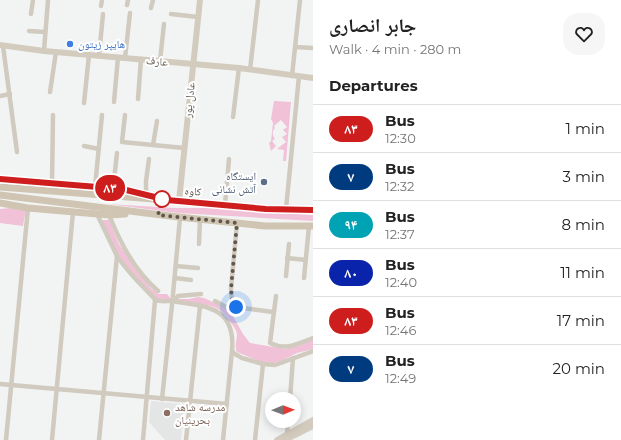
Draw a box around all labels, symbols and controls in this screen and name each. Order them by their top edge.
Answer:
button: heart [563,13,605,55]
text: جابر انصاری [329,14,416,37]
place label: هایپر زیتون [78,37,125,51]
marker: هایپر زیتون [65,39,75,49]
text: Walk · 4 min · 280 m [329,41,461,57]
street label: عارف [145,53,169,69]
text: Departures [329,76,418,95]
street label: عادل پور [180,81,198,119]
text: Bus [385,111,415,130]
text: 1 min [566,119,605,138]
text: ۸۳ [344,120,358,138]
text: 12:30 [385,130,416,146]
text: Bus [385,159,415,178]
text: 3 min [563,167,605,186]
text: ۷ [348,168,354,186]
place label: ایستگاه آتش نشانی [212,169,256,196]
line badge: ۸۳ [92,175,128,201]
marker: ایستگاه آتش نشانی [259,177,269,187]
text: 12:32 [385,178,414,194]
text: ۸۳ [103,179,117,197]
street label: کاوه [184,183,203,199]
unlabelled marker [153,190,171,208]
text: Bus [385,207,415,226]
text: 8 min [561,215,605,234]
text: ۹۴ [344,216,358,234]
text: 12:37 [385,226,415,242]
text: Bus [385,255,415,274]
text: 11 min [560,263,605,282]
text: ۸۰ [344,264,358,282]
text: 12:40 [385,274,417,290]
your location [226,297,246,317]
text: Bus [385,303,415,322]
text: 17 min [557,311,605,330]
text: ۸۳ [344,312,358,330]
text: 12:46 [385,322,416,338]
text: Bus [385,351,415,370]
text: 20 min [553,359,605,378]
text: ۷ [348,360,354,378]
text: 12:49 [385,370,416,386]
north arrow [265,392,301,428]
map controls [265,392,301,428]
place label: مدرسه شاهد بحرینیان [175,400,225,427]
marker: مدرسه شاهد بحرینیان [162,408,172,418]

